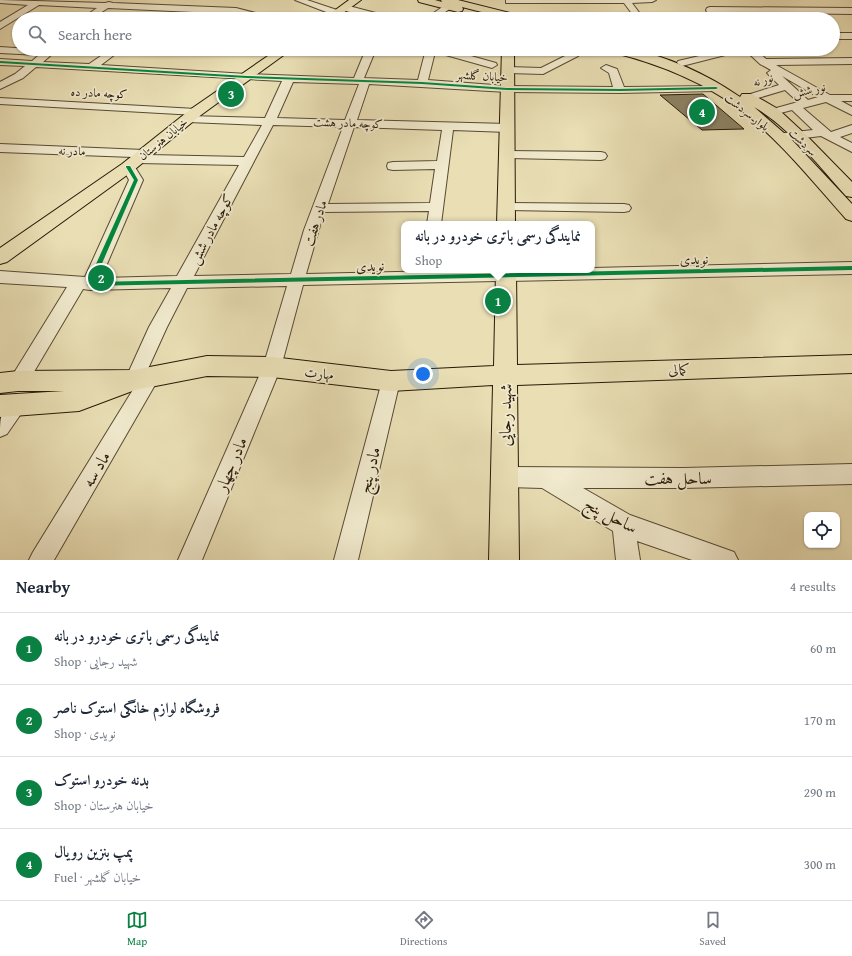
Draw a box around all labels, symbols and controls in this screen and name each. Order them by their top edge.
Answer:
search box [12,12,840,56]
icon: search [26,23,48,45]
text: Search here [58,24,132,45]
street label: خیابان گلشهر [454,66,508,85]
street label: نور نه [751,68,775,91]
street label: نور شش [791,78,827,102]
pin: 3 [218,79,244,109]
street label: کوچه مادر ده [70,83,128,103]
street label: بلوار سردشت [721,89,773,135]
pin: 4 [689,97,715,127]
street label: خیابان هنرستان [134,113,191,164]
street label: کوچه مادر هشت [313,113,383,133]
street label: سردشت [785,124,821,160]
street label: مادر نه [58,142,86,159]
street label: کوچه مادر شش [184,190,238,268]
street label: مادر هفت [298,197,332,249]
popup [401,221,595,273]
text: نمایندگی رسمی باتری خودرو در بانه [415,225,581,246]
street label: نویدی [680,249,709,269]
text: Shop [415,251,442,270]
street label: نویدی [355,255,385,276]
pin: 2 [88,263,114,293]
pin: 1 [485,286,511,316]
street label: کمالی [668,359,690,379]
street label: مهارت [303,362,335,384]
your location [413,364,433,384]
street label: شهید رجایی [491,383,518,447]
street label: مادر چهار [207,433,253,497]
street label: مادر پنج [351,444,390,497]
street label: ماد سه [75,446,116,491]
street label: ساحل هفت [644,465,712,490]
street label: ساحل پنج [578,490,642,543]
map controls [804,512,840,548]
button: locate [804,512,840,548]
text: Nearby [16,574,70,599]
text: 4 results [790,577,836,596]
text: نمایندگی رسمی باتری خودرو در بانه [54,625,220,646]
text: 1 [26,639,32,658]
text: 60 m [810,639,836,658]
text: Shop · شهید رجایی [54,652,137,671]
text: فروشگاه لوازم خانگى استوک ناصر [54,697,220,718]
text: 2 [26,711,32,730]
text: 170 m [804,711,836,730]
text: Shop · نویدی [54,724,116,743]
text: بدنه خودرو استوک [54,769,149,790]
text: 3 [26,783,32,802]
text: 290 m [804,783,836,802]
text: Shop · خیابان هنرستان [54,796,154,815]
text: پمپ بنزین رویال [54,841,133,862]
text: 4 [26,855,32,874]
text: 300 m [804,855,836,874]
text: Fuel · خیابان گلشهر [54,868,141,887]
tab: Map [126,909,148,949]
tab: Directions [400,909,447,949]
tab: Saved [699,909,726,949]

